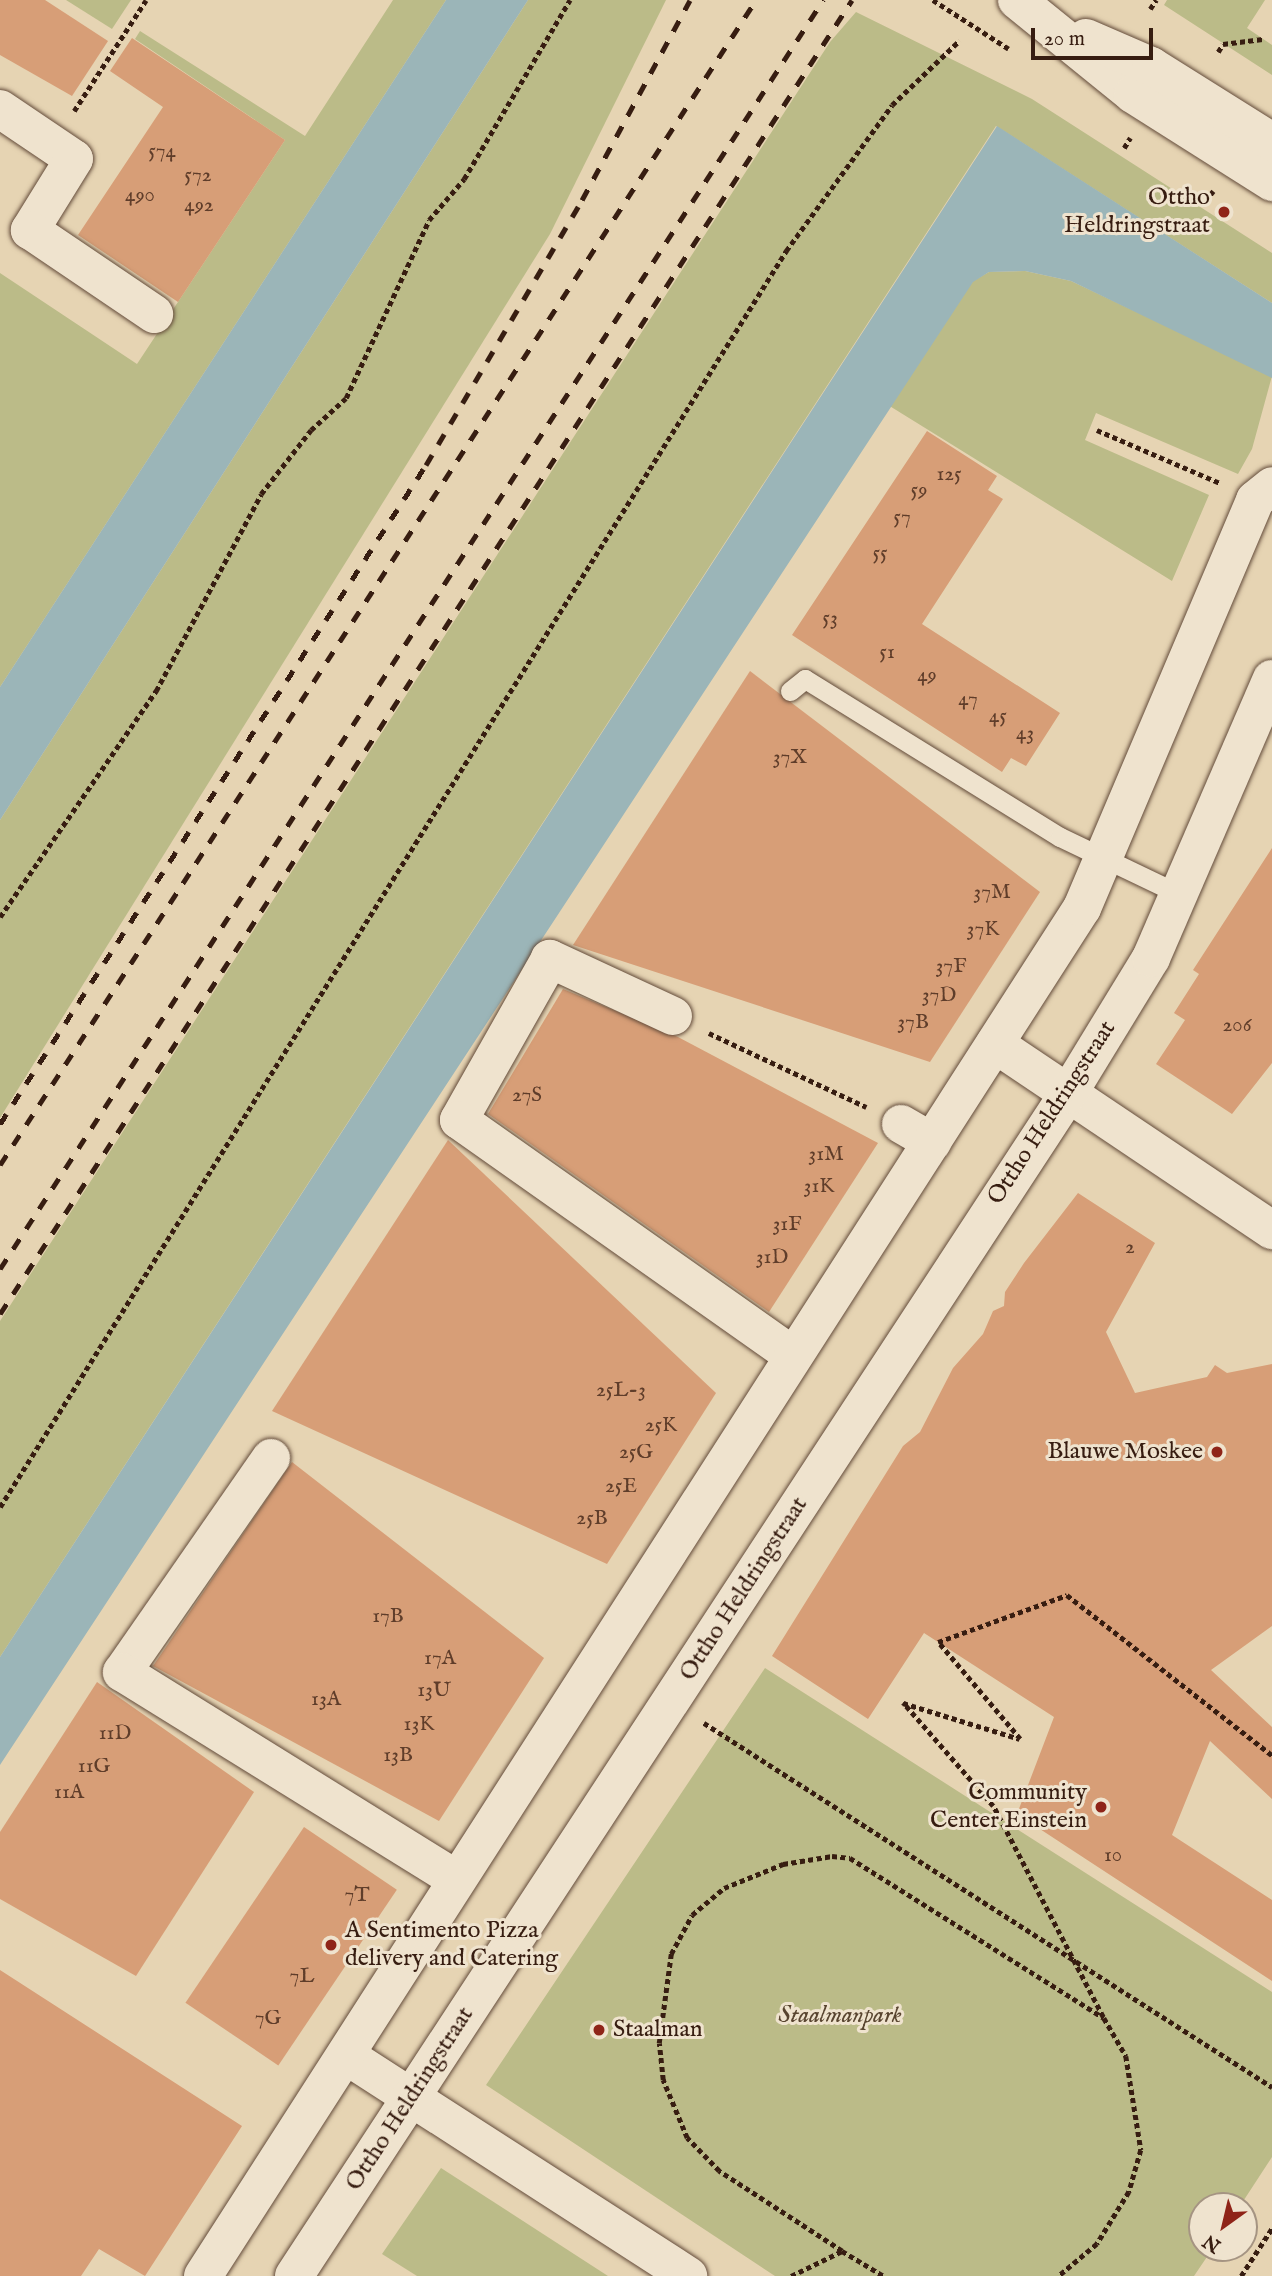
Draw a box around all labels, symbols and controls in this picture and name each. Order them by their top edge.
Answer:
scale bar [1034,14,1156,58]
text: 20 m [1044,26,1085,53]
house number: 574 [148,139,176,165]
house number: 572 [184,163,212,189]
house number: 490 [125,183,155,209]
place label: Ottho Heldringstraat [1064,184,1210,240]
house number: 492 [184,193,214,219]
marker: Ottho Heldringstraat [1216,204,1232,220]
house number: 125 [936,462,962,488]
house number: 59 [911,478,927,504]
house number: 57 [893,505,911,531]
house number: 55 [872,541,888,567]
house number: 53 [822,606,838,632]
house number: 51 [879,640,895,666]
house number: 49 [917,663,937,689]
house number: 47 [958,687,978,713]
house number: 45 [989,704,1007,730]
house number: 43 [1016,721,1034,747]
house number: 37X [773,745,807,771]
house number: 37M [973,880,1011,906]
house number: 37K [967,917,999,943]
house number: 37F [936,954,966,980]
house number: 37D [922,983,956,1009]
house number: 37B [897,1010,929,1036]
house number: 206 [1222,1013,1252,1039]
street label: Ottho Heldringstraat [982,1016,1122,1210]
house number: 27S [512,1083,542,1109]
house number: 31M [808,1142,844,1168]
house number: 31K [804,1174,834,1200]
house number: 31F [773,1212,801,1238]
house number: 2 [1125,1235,1135,1261]
house number: 31D [756,1245,788,1271]
house number: 25L-3 [596,1378,646,1404]
house number: 25K [645,1413,677,1439]
place label: Blauwe Moskee [1047,1438,1203,1466]
house number: 25G [619,1440,653,1466]
marker: Blauwe Moskee [1209,1444,1225,1460]
house number: 25E [605,1474,637,1500]
street label: Ottho Heldringstraat [674,1492,814,1686]
house number: 25B [576,1506,608,1532]
house number: 17B [372,1604,404,1630]
house number: 17A [424,1646,456,1672]
house number: 13U [417,1678,451,1704]
house number: 13A [311,1687,341,1713]
house number: 13K [404,1712,434,1738]
house number: 11D [99,1721,131,1747]
house number: 13B [383,1743,413,1769]
house number: 11G [78,1754,110,1780]
place label: Community Center Einstein [930,1779,1087,1835]
house number: 11A [54,1780,84,1806]
marker: Community Center Einstein [1093,1799,1109,1815]
house number: 10 [1104,1843,1122,1869]
house number: 7T [344,1883,370,1909]
place label: A Sentimento Pizza delivery and Catering [345,1917,558,1973]
marker: A Sentimento Pizza delivery and Catering [323,1937,339,1953]
house number: 7L [290,1964,314,1990]
street label: Ottho Heldringstraat [340,2002,480,2196]
park label: Staalmanpark [778,2002,902,2030]
house number: 7G [255,2006,281,2032]
place label: Staalman [613,2016,703,2044]
marker: Staalman [591,2022,607,2038]
north arrow [1188,2192,1258,2262]
text: N [1199,2228,1226,2257]

